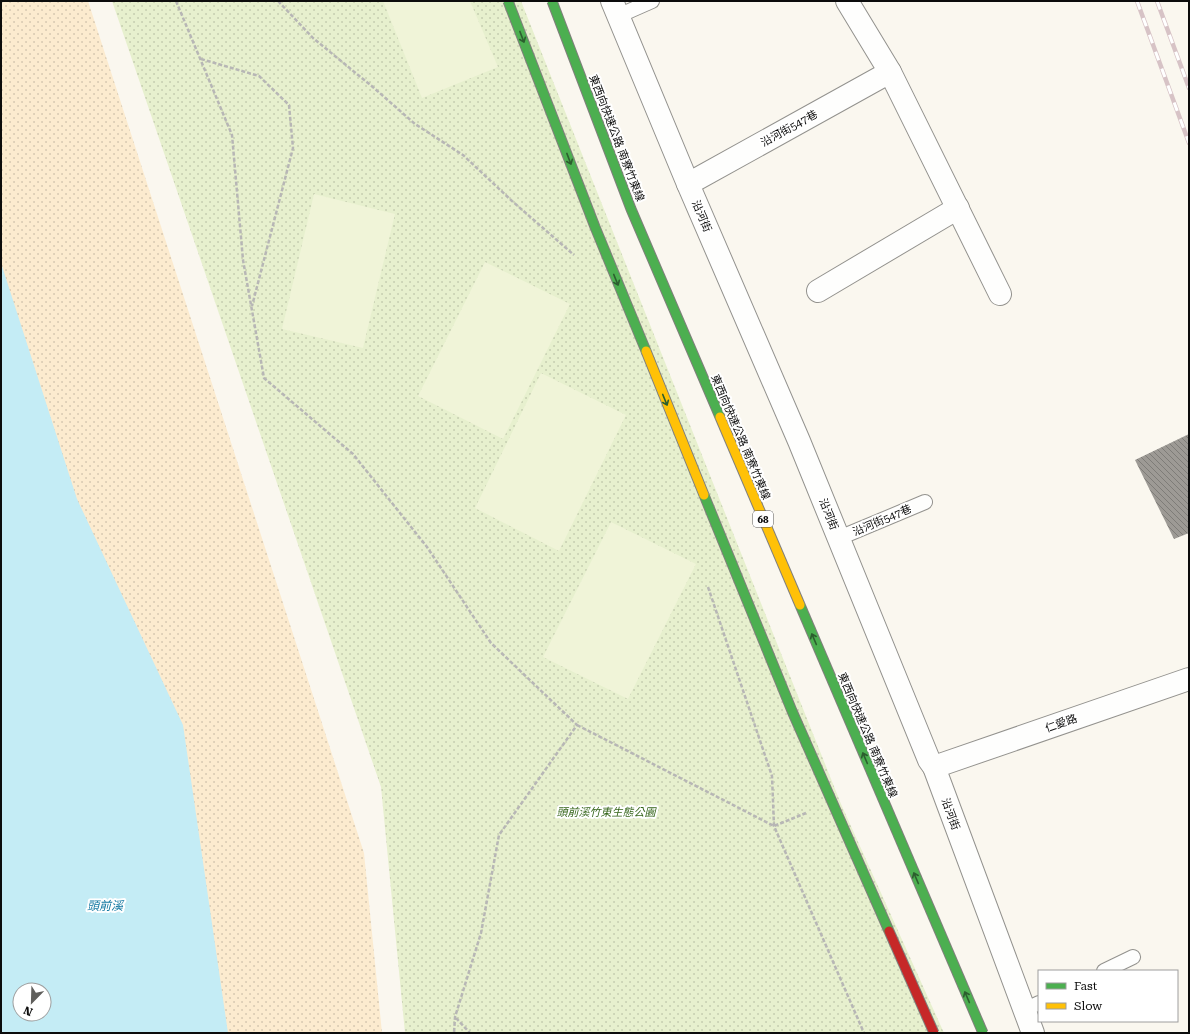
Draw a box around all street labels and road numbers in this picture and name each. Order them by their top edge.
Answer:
street label: 東西向快速公路 南寮竹東線 [586,73,647,203]
street label: 沿河街547巷 [759,108,820,149]
street label: 沿河街 [689,198,714,234]
street label: 東西向快速公路 南寮竹東線 [708,373,773,502]
street label: 沿河街 [816,496,841,532]
street label: 沿河街547巷 [851,502,913,539]
road number: 68 [753,511,773,527]
street label: 東西向快速公路 南寮竹東線 [835,671,900,800]
street label: 仁愛路 [1043,712,1079,735]
street label: 沿河街 [939,796,962,832]

